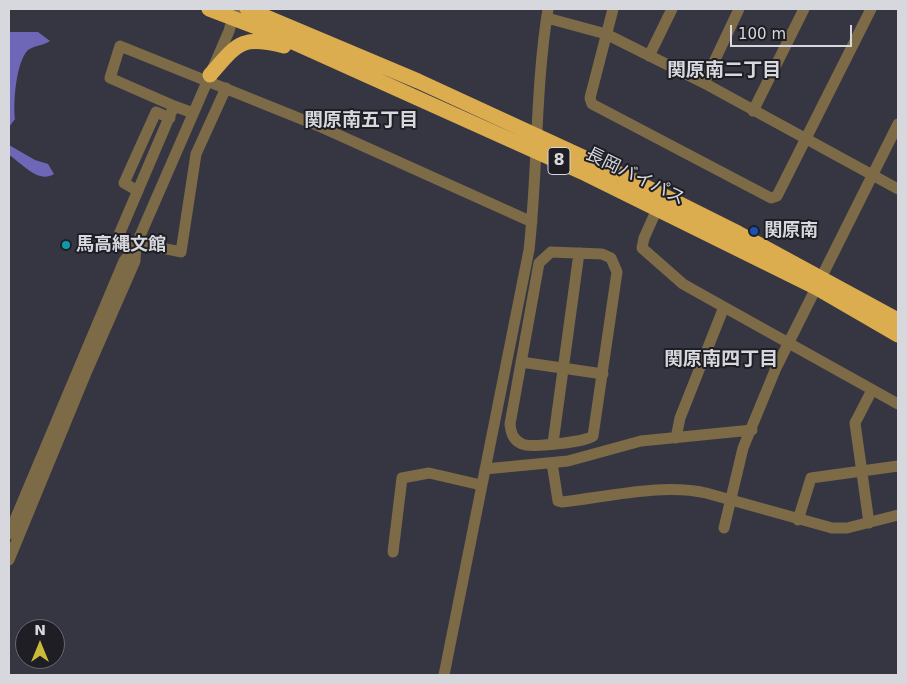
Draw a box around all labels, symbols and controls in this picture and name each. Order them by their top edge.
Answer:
scale bar [732,15,854,47]
text: 100 m [738,25,786,43]
district label: 関原南二丁目 [667,60,781,82]
district label: 関原南五丁目 [304,110,418,132]
street label: 長岡バイパス [582,144,688,210]
road number: 8 [548,148,570,175]
place label: 関原南 [764,220,818,242]
marker: 関原南 [748,225,760,237]
place label: 馬高縄文館 [76,234,166,256]
marker: 馬高縄文館 [60,239,72,251]
district label: 関原南四丁目 [664,349,778,371]
north arrow [15,619,65,669]
text: N [34,622,46,638]

